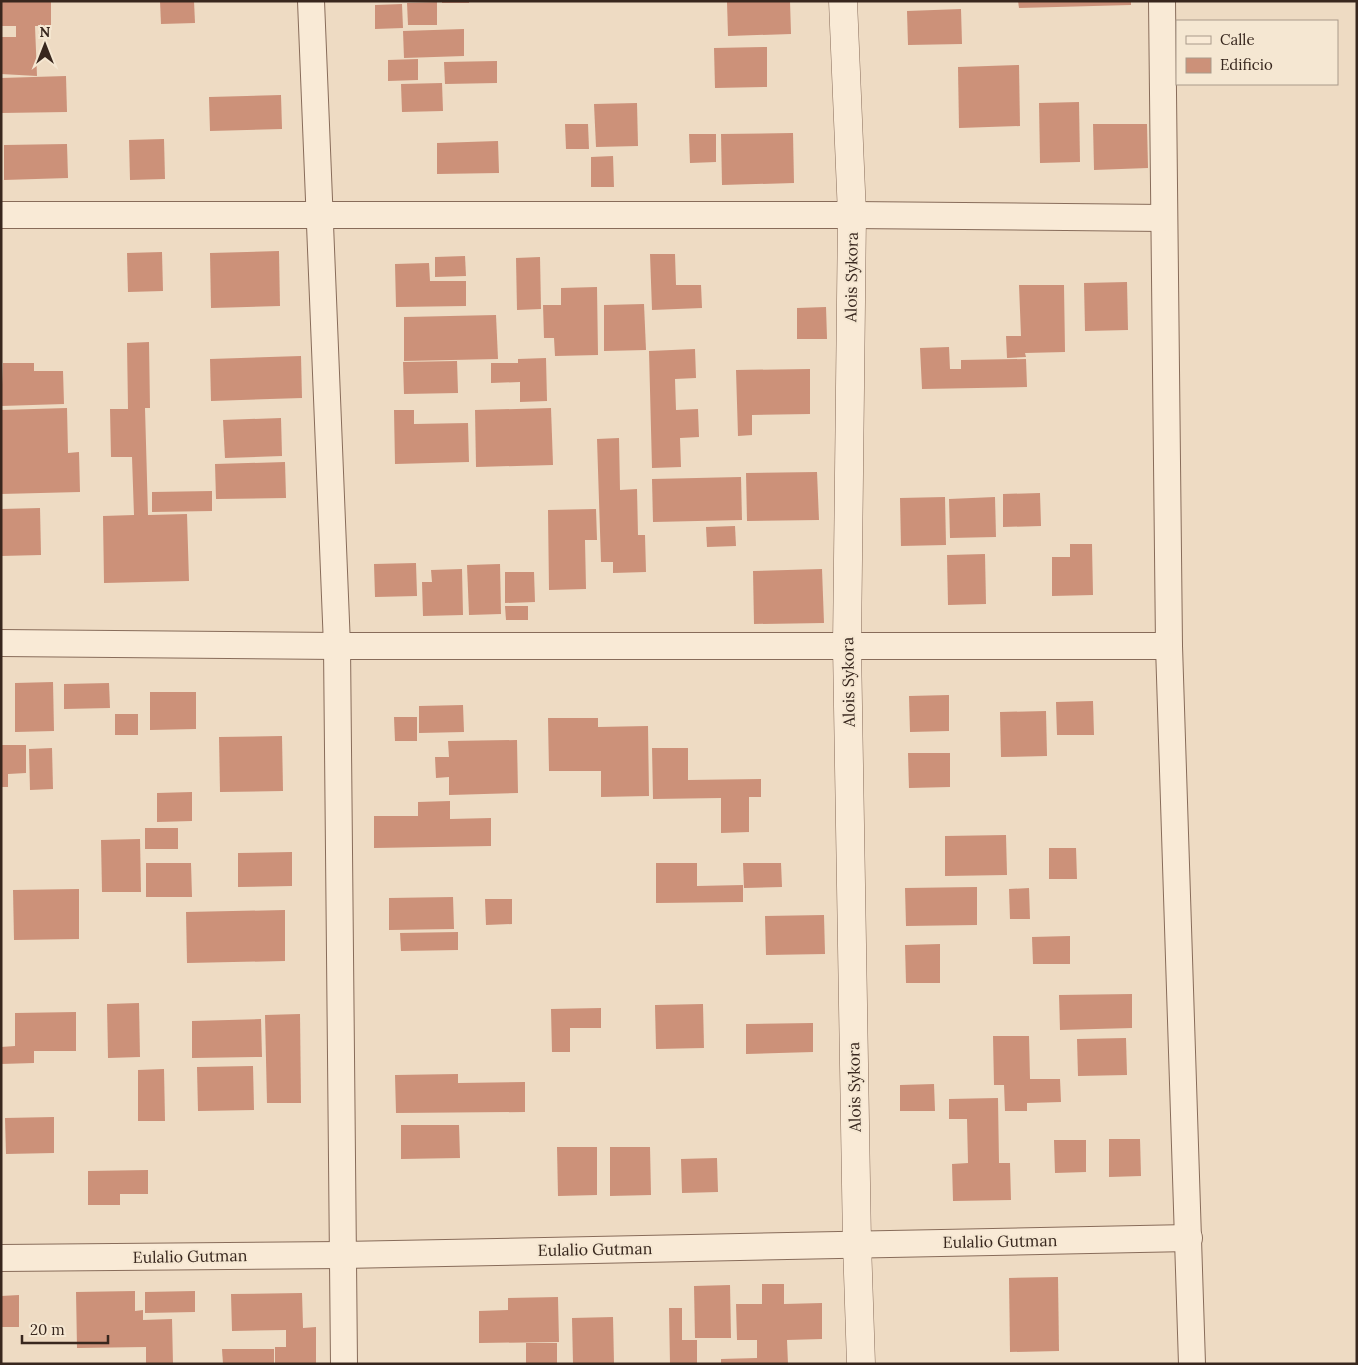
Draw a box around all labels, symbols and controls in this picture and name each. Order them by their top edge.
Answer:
north arrow [20,20,70,70]
legend [1176,20,1338,85]
text: N [40,23,51,41]
text: Calle [1220,30,1255,49]
text: Edificio [1220,55,1273,74]
street label: Alois Sykora [840,232,862,323]
street label: Alois Sykora [837,637,859,728]
street label: Alois Sykora [843,1042,865,1133]
street label: Eulalio Gutman [943,1230,1058,1252]
street label: Eulalio Gutman [538,1238,653,1260]
street label: Eulalio Gutman [133,1245,248,1267]
scale bar [22,1312,109,1344]
text: 20 m [30,1320,65,1339]

